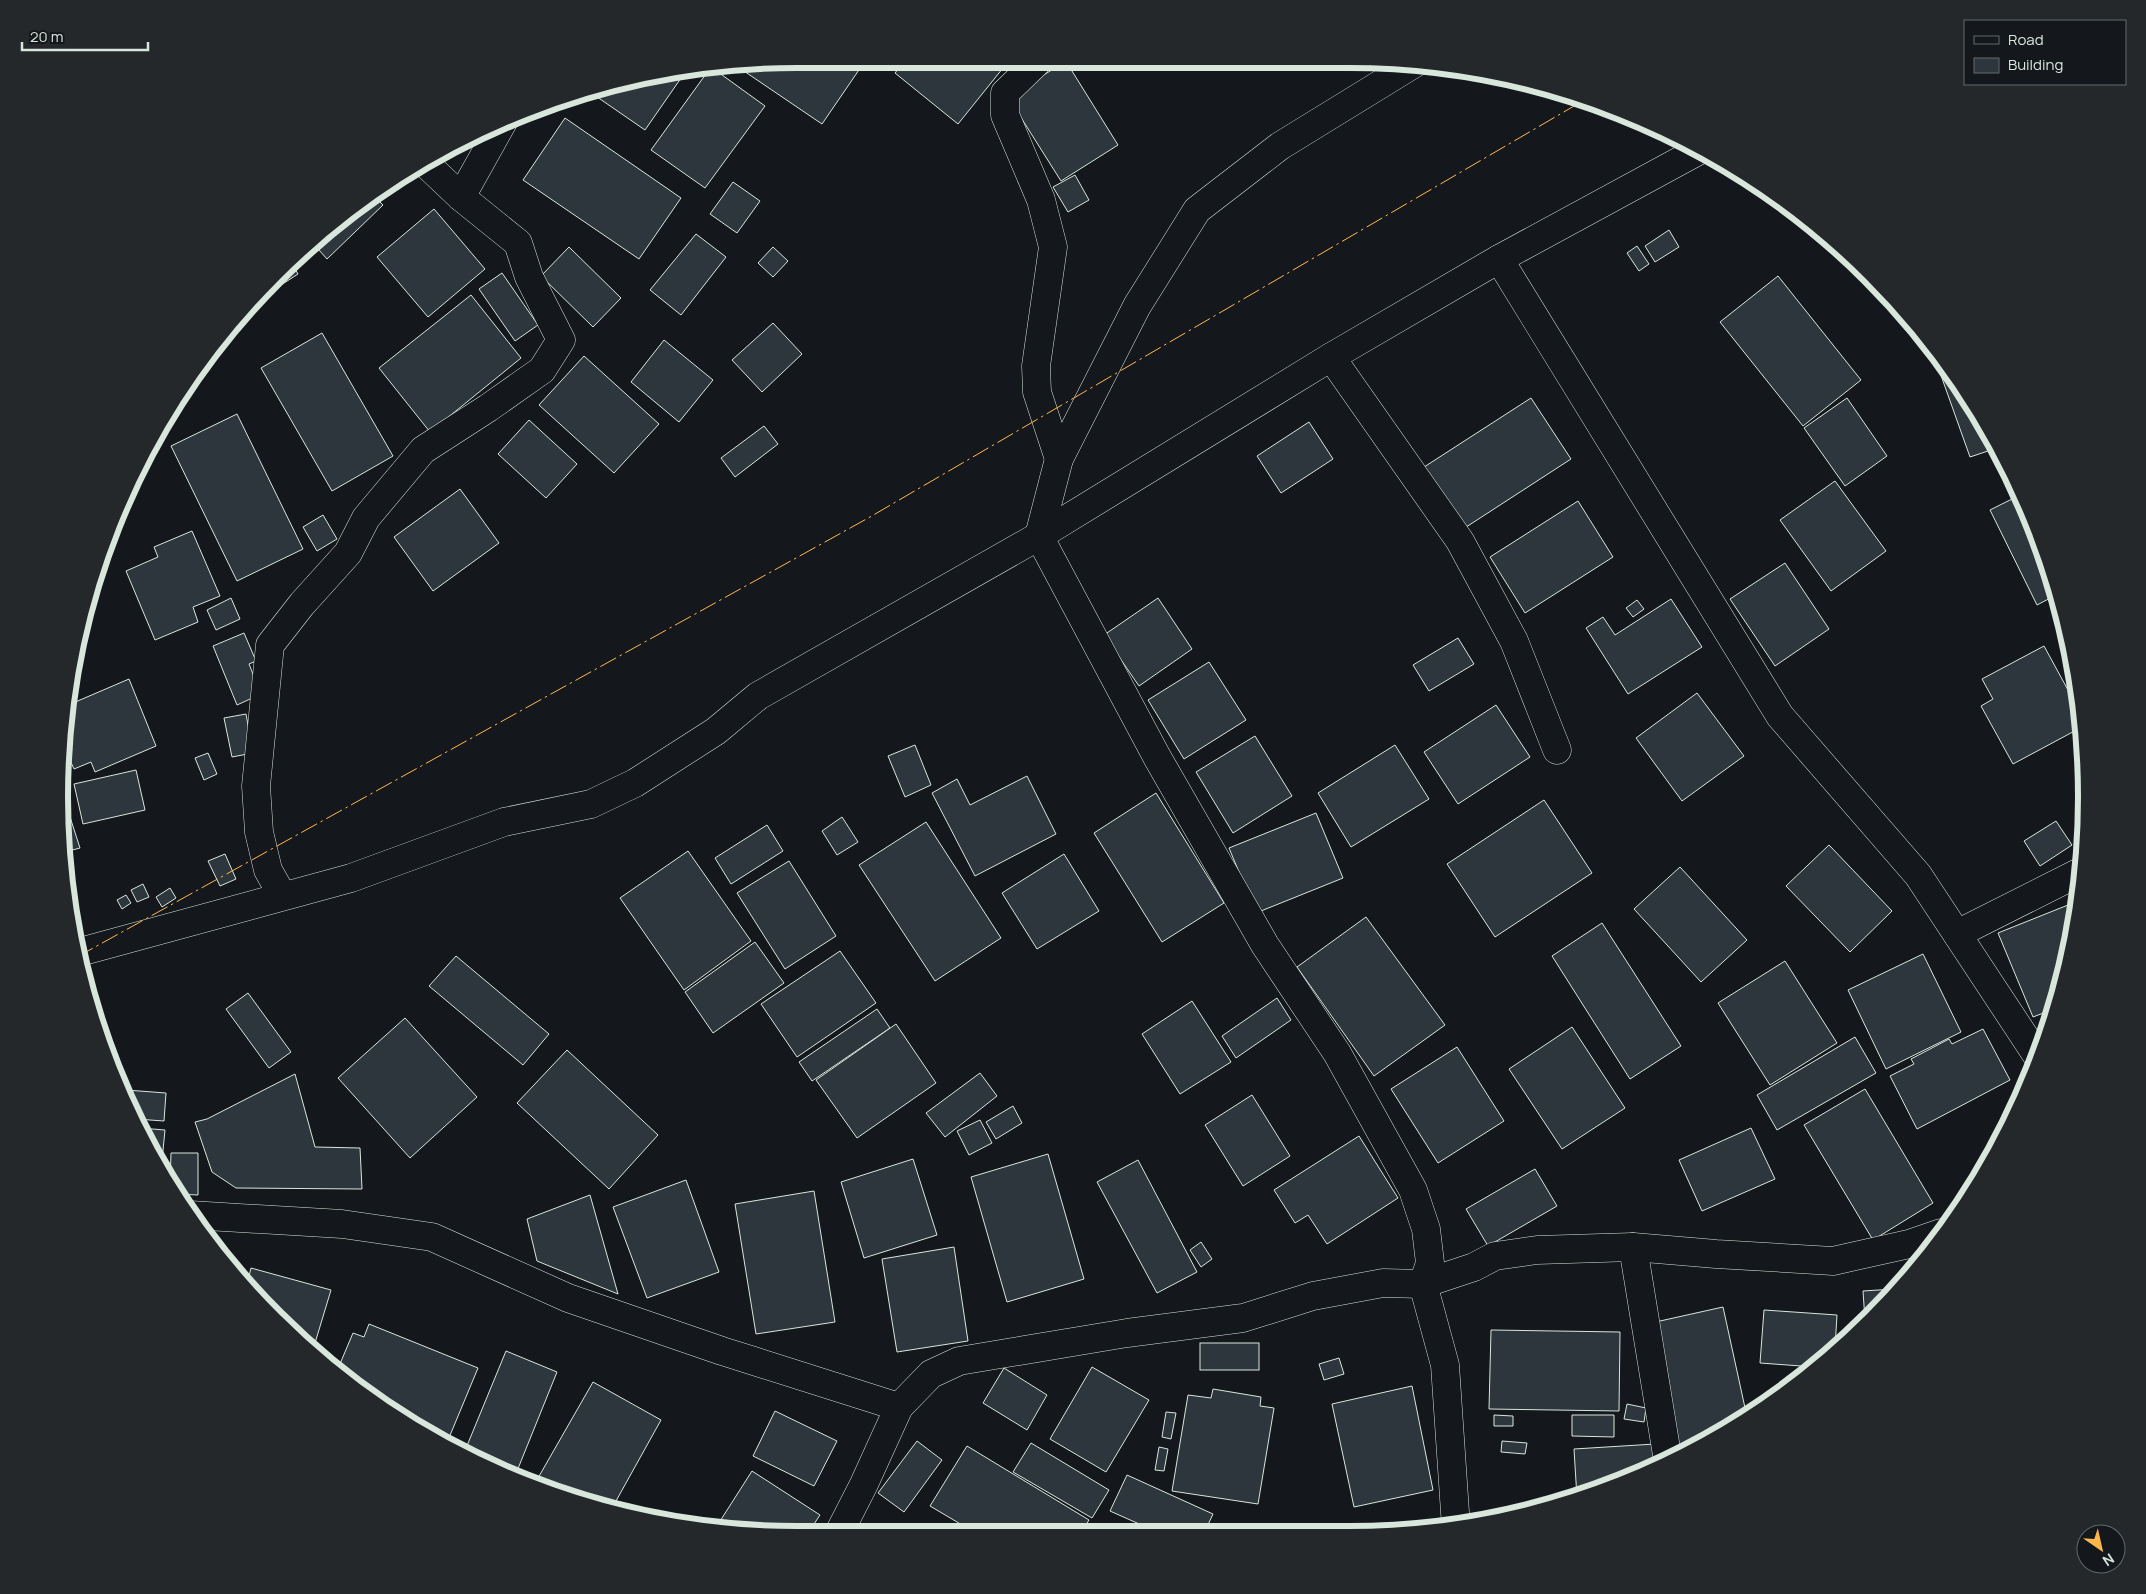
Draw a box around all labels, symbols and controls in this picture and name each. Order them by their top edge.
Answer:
scale bar [22,20,149,52]
legend [1964,20,2126,85]
text: 20 m [30,26,63,47]
text: Road [2008,29,2044,50]
text: Building [2008,54,2063,75]
north arrow [2076,1524,2126,1574]
text: N [2099,1550,2118,1571]

